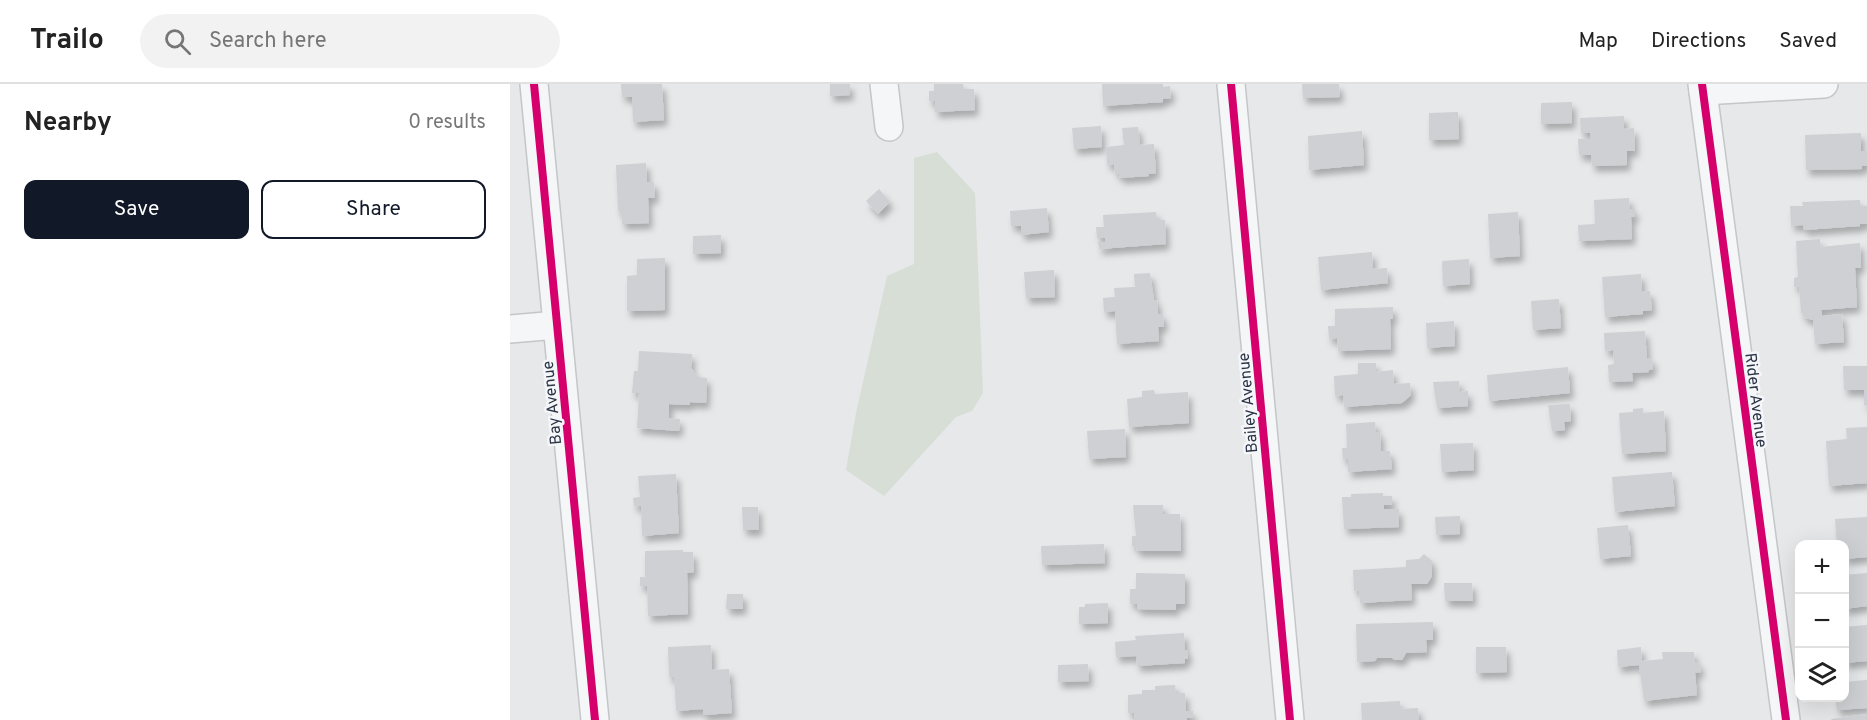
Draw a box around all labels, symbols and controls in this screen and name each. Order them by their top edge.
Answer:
search box [140,14,560,68]
text: Trailo [30,23,104,59]
icon: search [161,25,194,58]
text: Search here [209,28,326,55]
text: Map [1578,28,1618,55]
text: Directions [1651,28,1746,55]
text: Saved [1779,28,1837,55]
text: Nearby [24,107,112,140]
text: 0 results [408,110,486,136]
button: Save [24,180,249,239]
button: Share [261,180,486,239]
street label: Bailey Avenue [1235,352,1263,454]
street label: Rider Avenue [1739,352,1771,449]
street label: Bay Avenue [539,360,567,446]
map controls [1795,540,1849,702]
button: + [1795,540,1849,594]
button: − [1795,594,1849,648]
button: layers [1795,648,1849,702]

